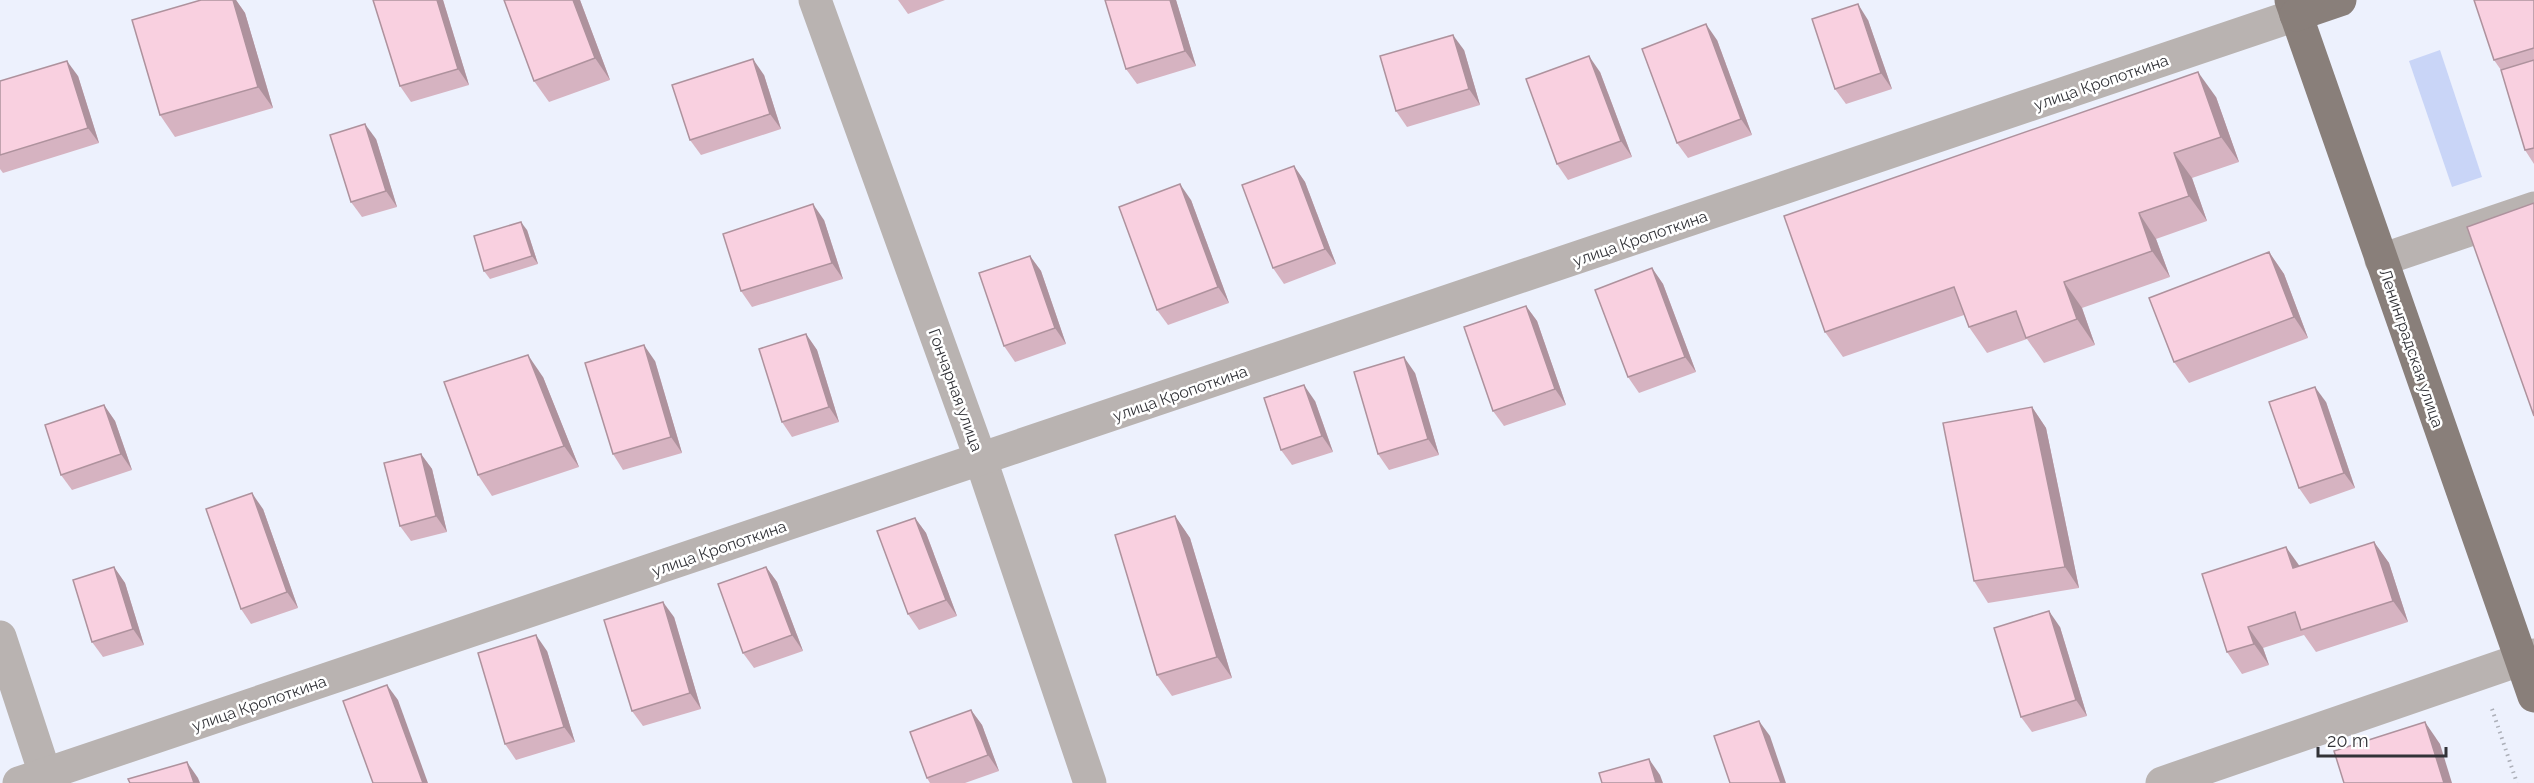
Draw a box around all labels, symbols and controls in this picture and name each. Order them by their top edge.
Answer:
street label: улица Кропоткина [2031,51,2171,114]
street label: улица Кропоткина [1570,207,1710,270]
street label: Ленинградская улица [2375,266,2448,430]
street label: Гончарная улица [925,326,987,454]
street label: улица Кропоткина [1110,362,1250,425]
street label: улица Кропоткина [649,517,789,580]
street label: улица Кропоткина [189,672,329,735]
scale bar [2318,720,2446,758]
text: 20 m [2327,730,2369,751]

